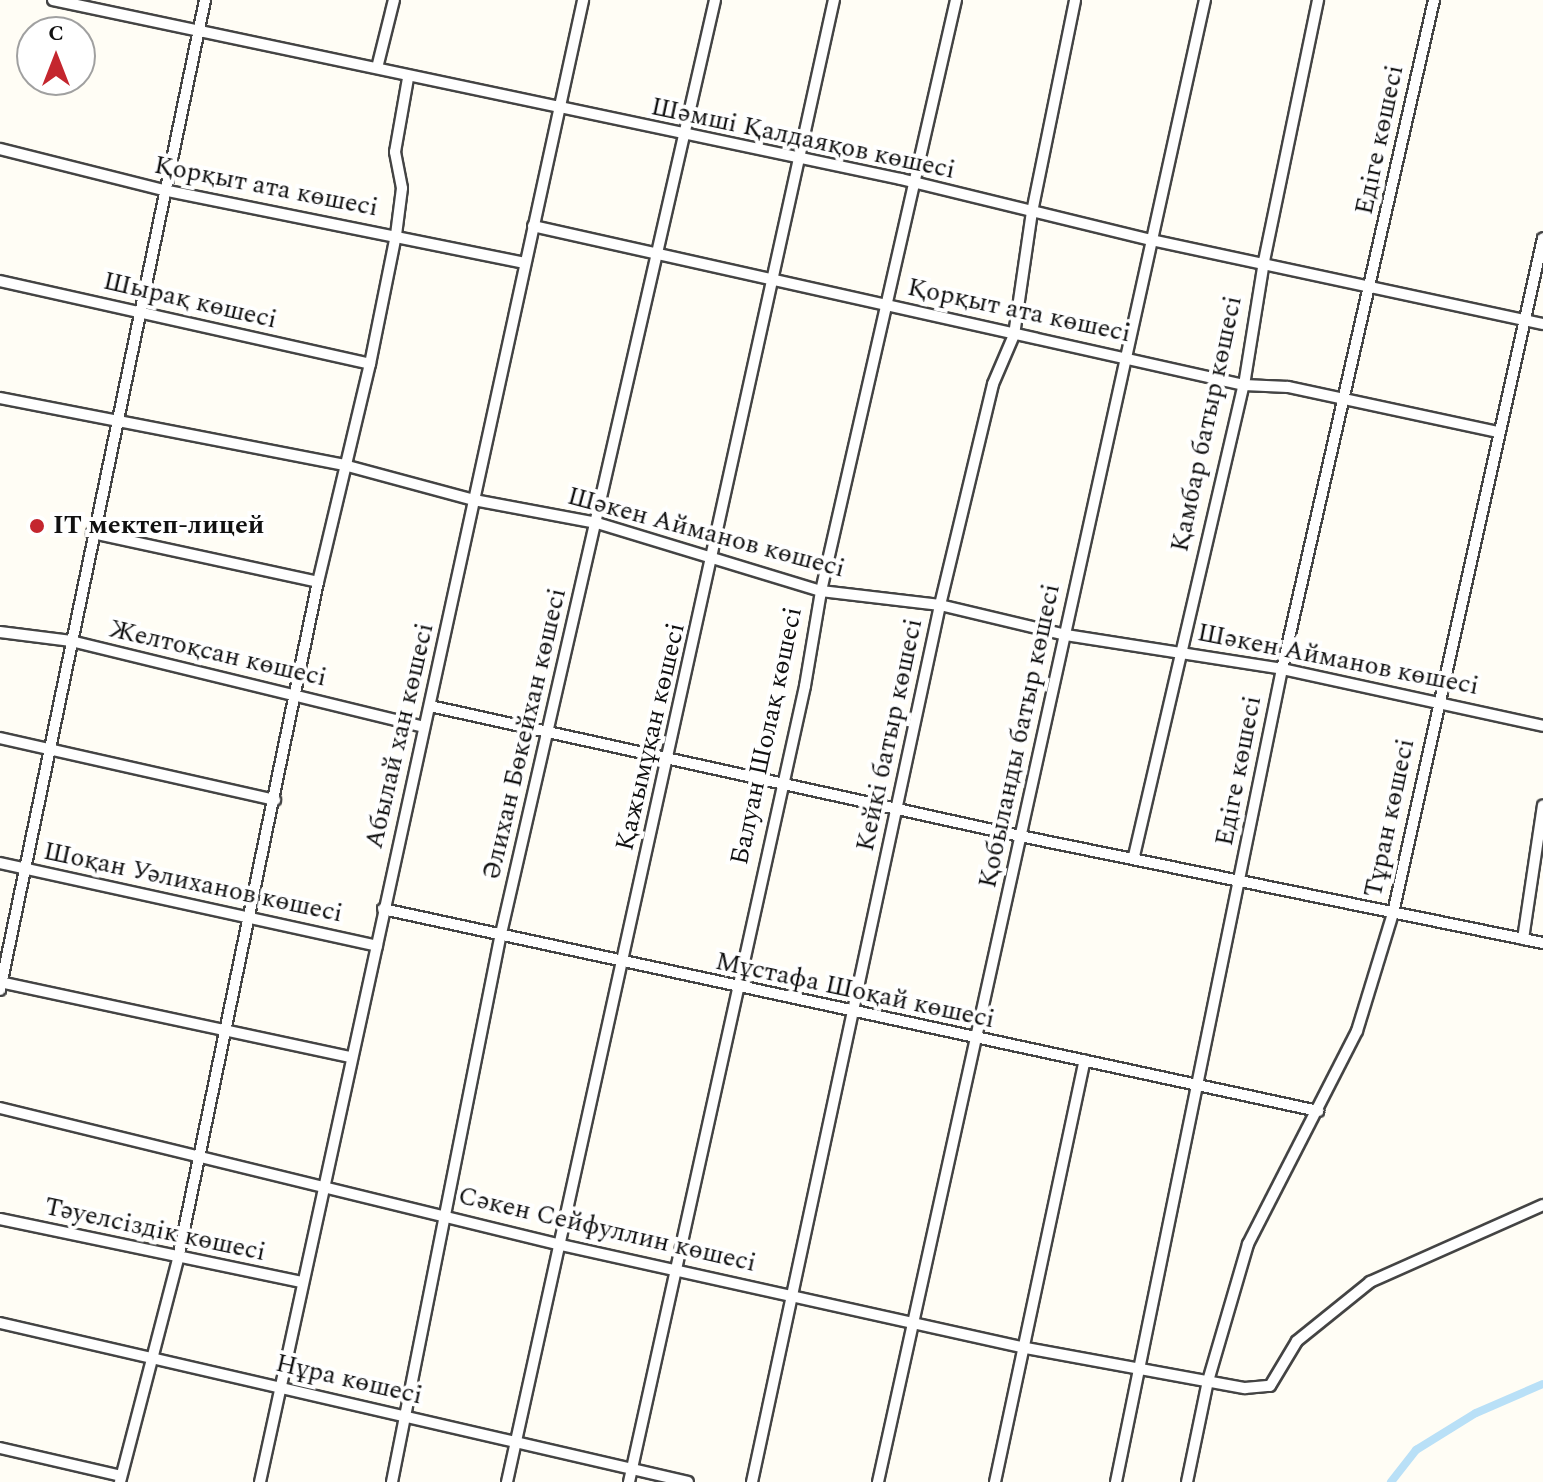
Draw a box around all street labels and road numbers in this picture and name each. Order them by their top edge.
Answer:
street label: Едіге көшесі [1349,62,1411,218]
street label: Шәмші Қалдаяқов көшесі [648,91,958,187]
street label: Қорқыт ата көшесі [151,150,381,224]
street label: Шырақ көшесі [100,266,280,336]
street label: Қорқыт ата көшесі [905,272,1133,350]
street label: Қамбар батыр көшесі [1165,293,1249,555]
street label: Шәкен Айманов көшесі [564,481,848,585]
street label: Қобыланды батыр көшесі [972,581,1068,891]
street label: Әлихан Бөкейхан көшесі [476,585,574,883]
street label: Балуан Шолақ көшесі [724,604,810,868]
street label: Желтоқсан көшесі [106,614,330,694]
street label: Кейкі батыр көшесі [850,616,930,854]
street label: Шәкен Айманов көшесі [1195,617,1481,703]
street label: Абылай хан көшесі [359,620,441,852]
street label: Қажымұқан көшесі [610,620,692,854]
street label: Едіге көшесі [1209,693,1269,849]
street label: Тұран көшесі [1358,736,1422,900]
street label: Шоқан Уәлиханов көшесі [41,836,345,930]
street label: Мұстафа Шоқай көшесі [713,946,997,1036]
street label: Сәкен Сейфуллин көшесі [455,1181,759,1279]
street label: Тәуелсіздік көшесі [42,1191,268,1269]
street label: Нұра көшесі [273,1348,425,1412]

